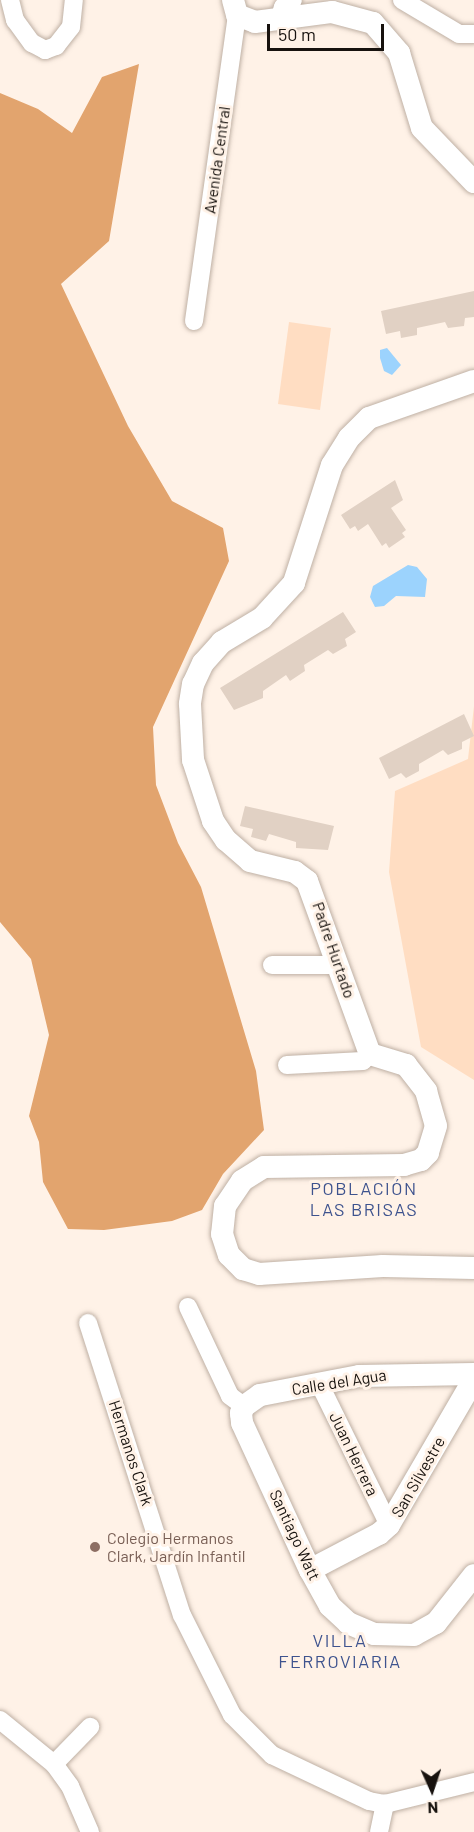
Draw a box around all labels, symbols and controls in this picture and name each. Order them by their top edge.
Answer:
scale bar [270,12,387,50]
text: 50 m [278,23,316,45]
street label: Avenida Central [200,105,234,215]
street label: Padre Hurtado [309,899,359,1001]
district label: POBLACIÓN LAS BRISAS [310,1178,418,1220]
street label: Calle del Agua [290,1365,388,1399]
street label: Hermanos Clark [105,1398,157,1508]
street label: Juan Herrera [325,1409,383,1499]
street label: San Silvestre [387,1433,449,1521]
street label: Santiago Watt [266,1487,324,1583]
place label: Colegio Hermanos Clark, Jardín Infantil [107,1528,245,1566]
marker: Colegio Hermanos Clark, Jardín Infantil [88,1540,102,1554]
district label: VILLA FERROVIARIA [278,1630,402,1672]
north arrow [402,1760,462,1820]
text: N [427,1799,439,1818]

